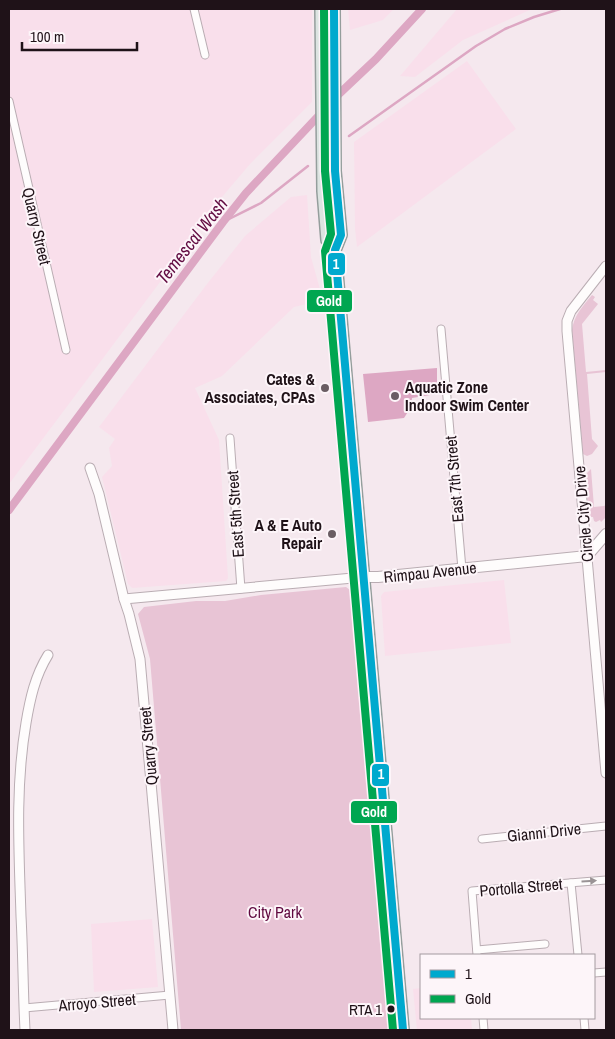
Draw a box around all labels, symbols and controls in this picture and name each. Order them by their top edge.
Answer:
scale bar [22,20,138,52]
text: 100 m [30,26,64,47]
street label: Quarry Street [17,185,57,267]
water label: Temescal Wash [150,192,233,289]
line badge: 1 [327,252,346,276]
text: 1 [333,255,340,273]
line badge: Gold [306,289,353,313]
text: Gold [316,292,342,310]
place label: Cates & Associates, CPAs [204,368,316,408]
place label: Aquatic Zone Indoor Swim Center [405,376,530,416]
marker: Cates & Associates, CPAs [319,382,331,394]
marker: Aquatic Zone Indoor Swim Center [389,390,401,402]
street label: East 7th Street [439,434,469,523]
street label: Circle City Drive [568,465,598,563]
street label: East 5th Street [221,470,249,558]
place label: A & E Auto Repair [254,514,323,554]
marker: A & E Auto Repair [326,528,338,540]
street label: Rimpau Avenue [383,556,477,588]
street label: Quarry Street [134,705,162,786]
line badge: 1 [371,763,390,787]
text: 1 [378,765,385,783]
line badge: Gold [350,800,398,824]
text: Gold [361,803,387,821]
street label: Gianni Drive [506,817,582,847]
street label: Portolla Street [479,872,564,902]
one-way arrow [581,877,597,885]
park label: City Park [248,901,302,923]
legend [420,954,595,1019]
text: 1 [465,963,472,984]
street label: Arroyo Street [57,988,137,1016]
text: Gold [465,988,491,1009]
place label: RTA 1 [349,999,382,1020]
marker: RTA 1 [386,1004,396,1014]

